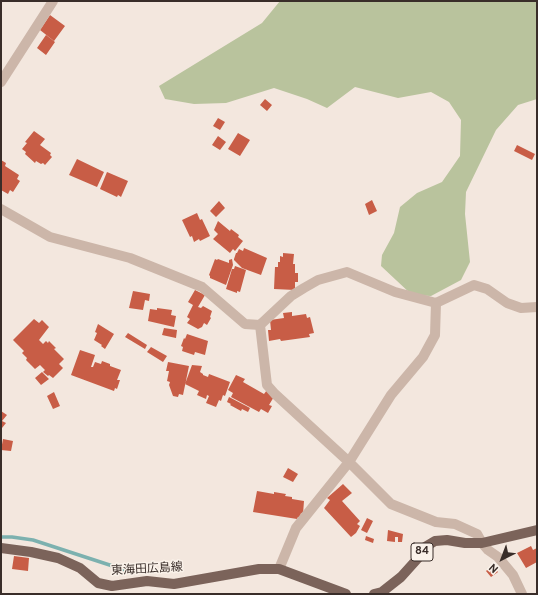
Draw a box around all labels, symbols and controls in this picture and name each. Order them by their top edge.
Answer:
north arrow [482,539,522,579]
road number: 84 [411,543,433,561]
text: N [486,560,502,576]
street label: 東海田広島線 [111,561,183,579]

